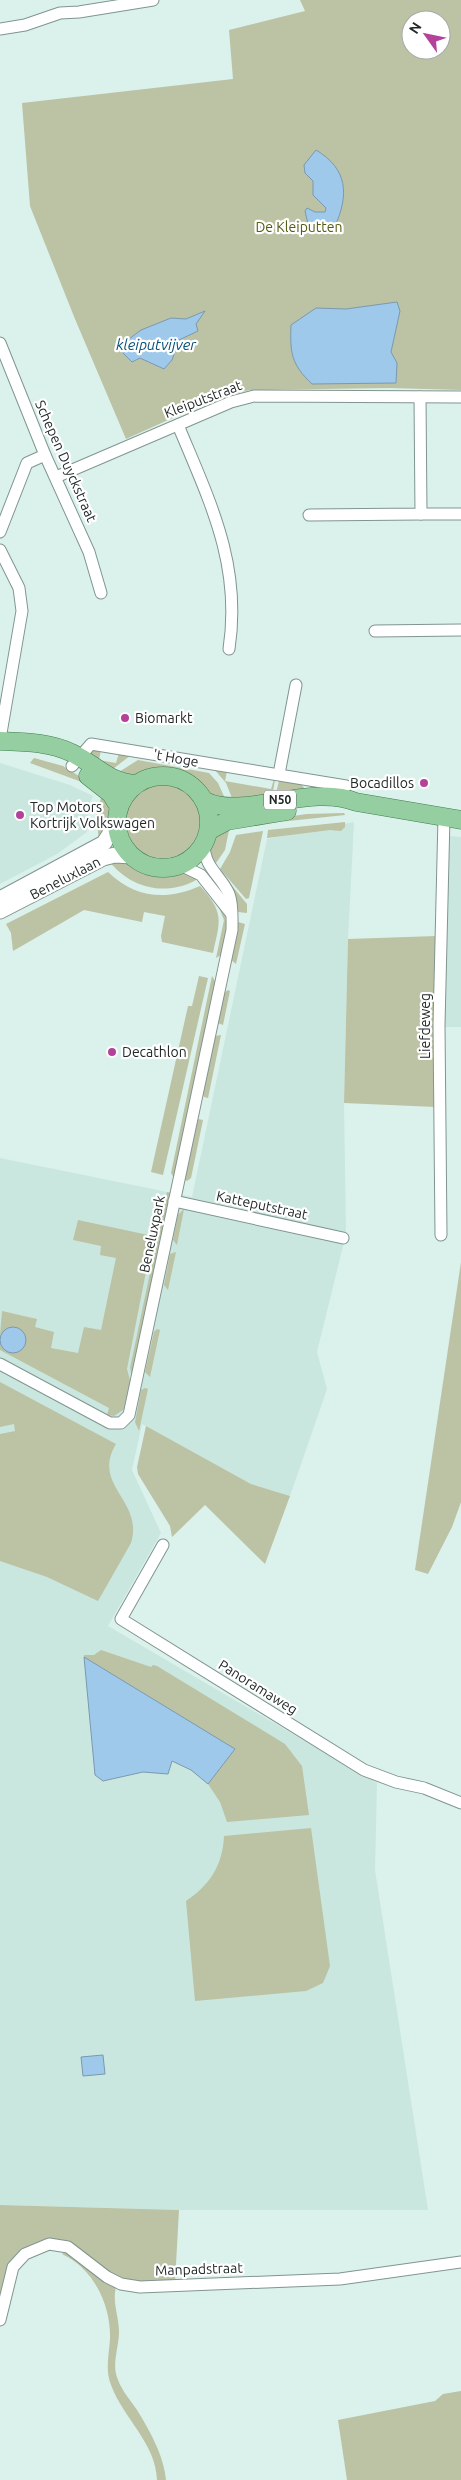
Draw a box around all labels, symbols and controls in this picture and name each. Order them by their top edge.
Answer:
north arrow [401,10,451,60]
text: N [406,19,425,37]
park label: De Kleiputten [255,219,343,235]
water label: kleiputvijver [116,336,197,353]
street label: Kleiputstraat [162,377,244,421]
street label: Schepen Duyckstraat [32,398,100,525]
place label: Biomarkt [135,710,193,726]
marker: Biomarkt [119,712,131,724]
street label: 't Hoge [152,746,200,770]
place label: Bocadillos [350,775,414,791]
marker: Bocadillos [418,777,430,789]
road number: N50 [264,790,296,810]
place label: Top Motors Kortrijk Volkswagen [30,799,155,831]
marker: Top Motors Kortrijk Volkswagen [14,809,26,821]
street label: Beneluxlaan [27,853,103,903]
street label: Liefdeweg [417,993,433,1059]
place label: Decathlon [122,1044,187,1060]
marker: Decathlon [106,1046,118,1058]
street label: Katteputstraat [215,1188,310,1223]
street label: Beneluxpark [136,1194,168,1274]
street label: Panoramaweg [216,1656,300,1718]
street label: Manpadstraat [155,2259,244,2279]

